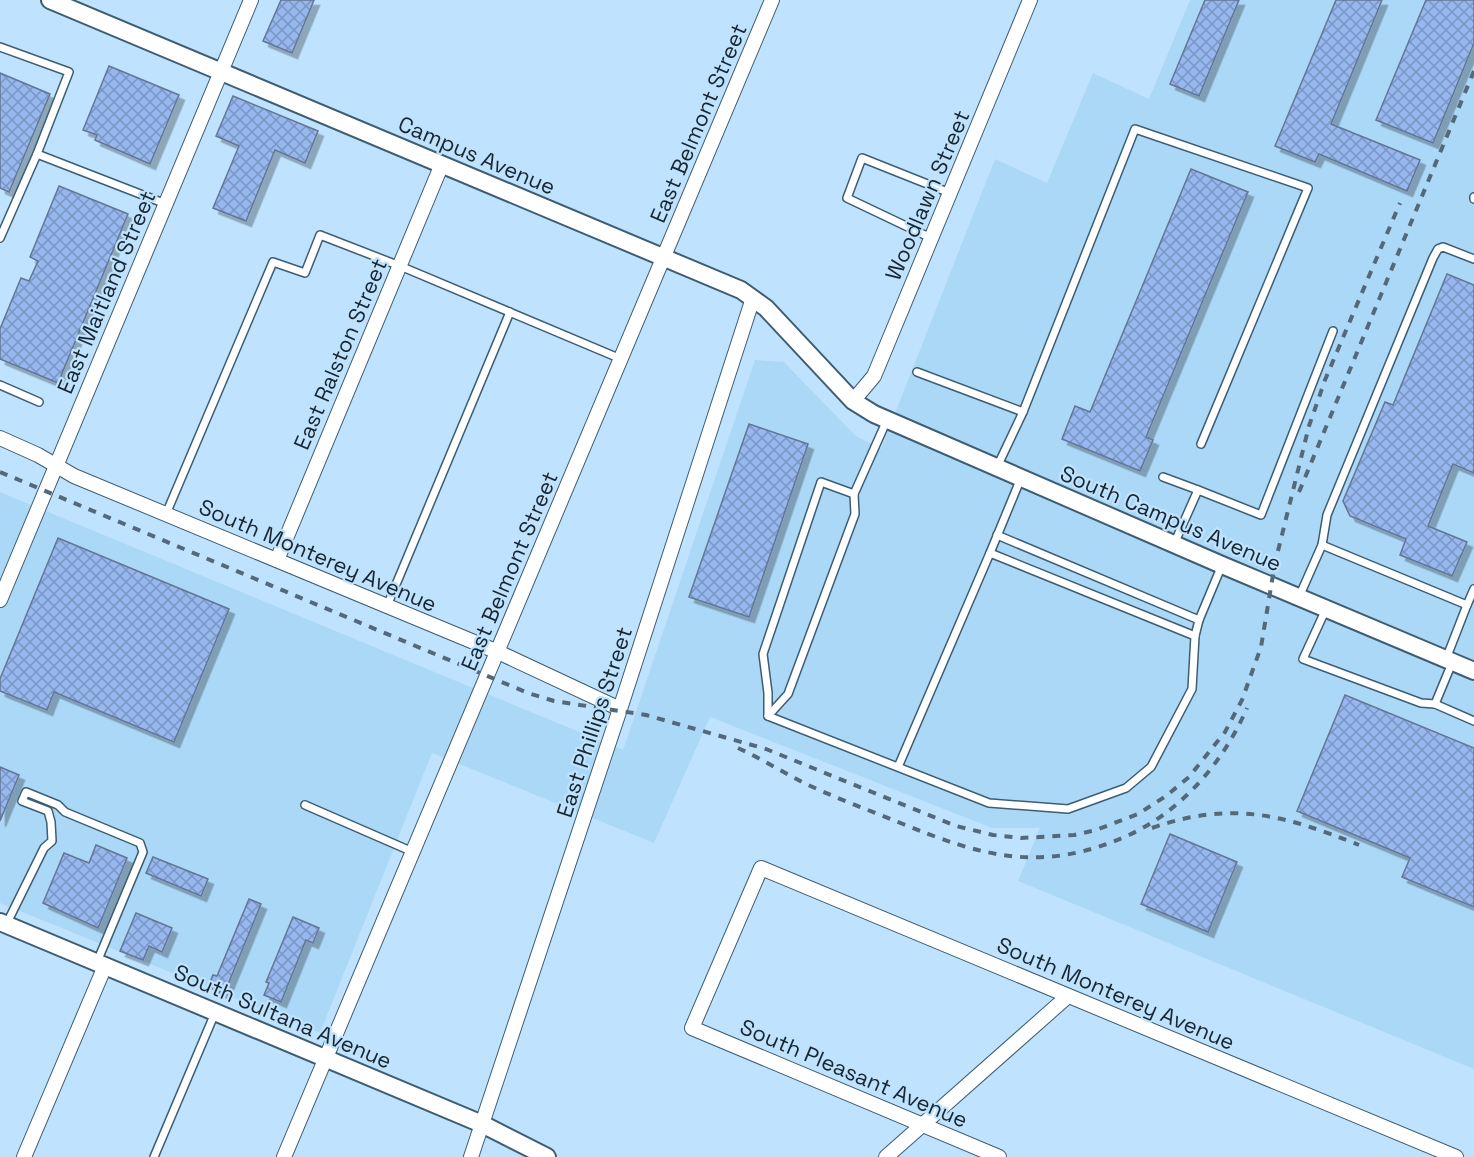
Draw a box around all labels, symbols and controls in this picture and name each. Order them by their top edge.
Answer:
street label: East Belmont Street [643,19,753,227]
street label: Woodlawn Street [879,106,975,284]
street label: Campus Avenue [394,109,560,201]
street label: East Maitland Street [51,186,161,398]
street label: East Ralston Street [287,254,393,454]
street label: South Campus Avenue [1056,459,1286,577]
street label: East Belmont Street [454,467,564,675]
street label: South Monterey Avenue [195,492,441,618]
street label: East Phillips Street [550,623,638,821]
street label: South Monterey Avenue [993,930,1239,1056]
street label: South Sultana Avenue [170,957,396,1075]
street label: South Pleasant Avenue [736,1012,972,1134]

